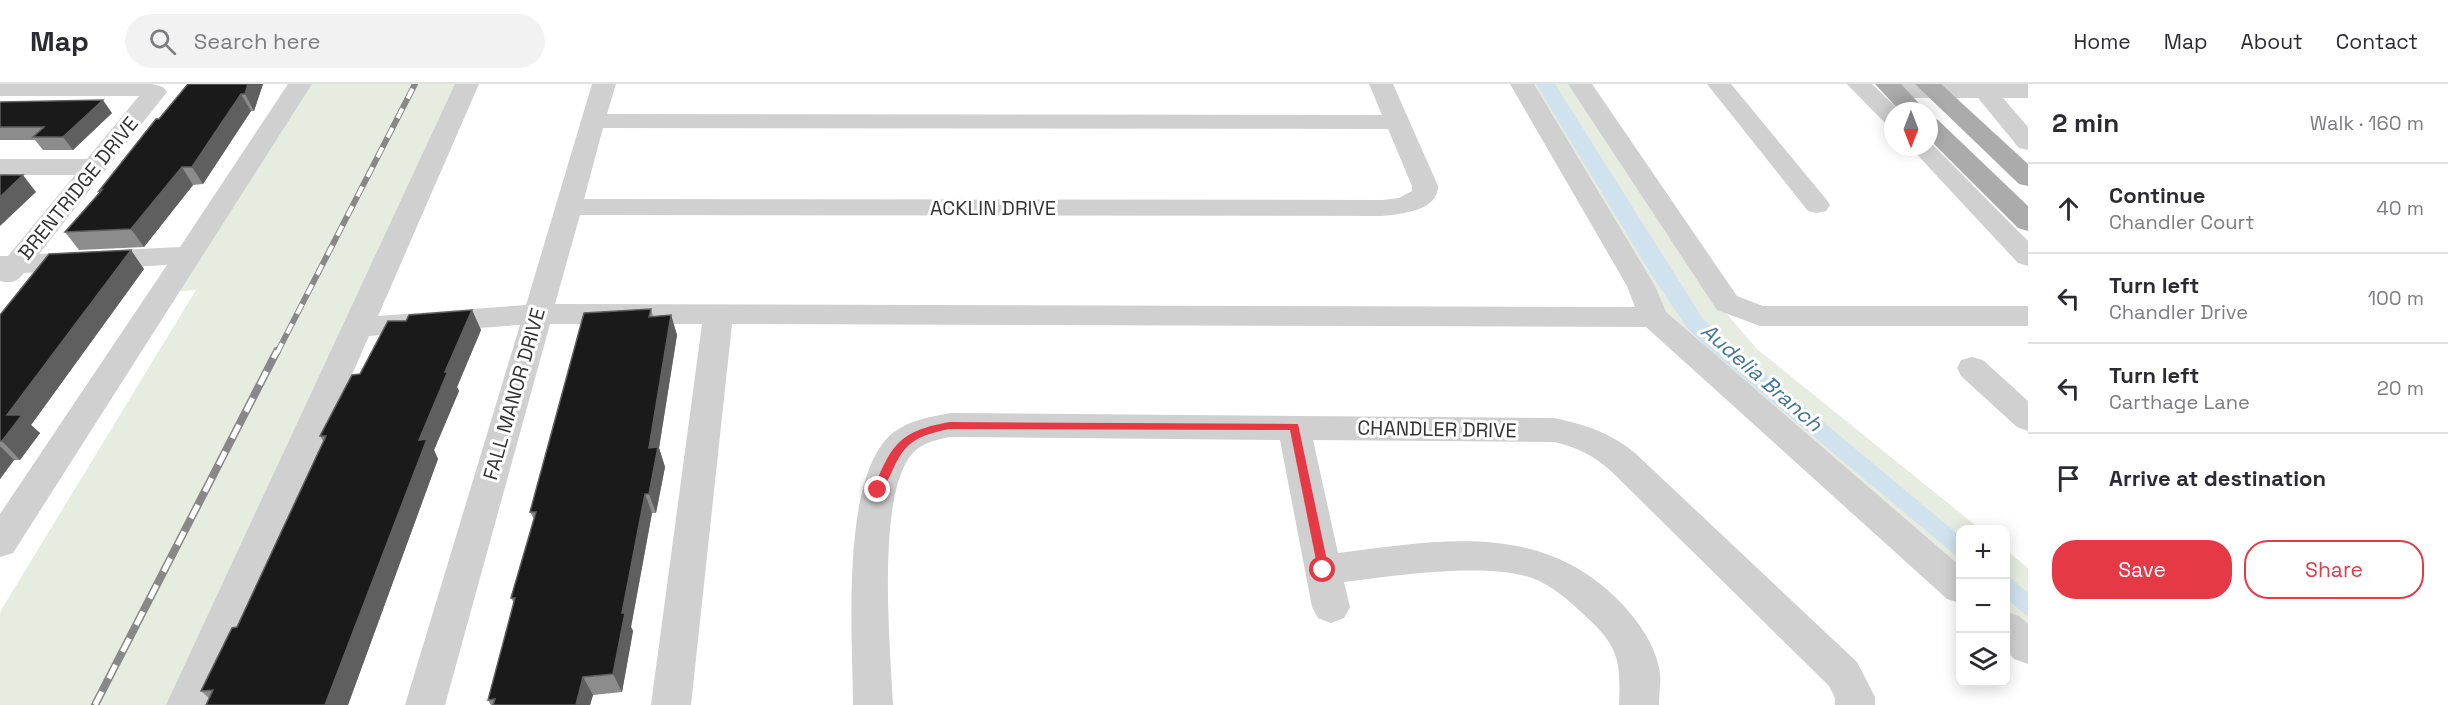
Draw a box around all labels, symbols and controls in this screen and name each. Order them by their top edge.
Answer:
search box [125,14,545,68]
text: Map [30,23,89,59]
icon: search [146,25,179,58]
text: Search here [194,27,321,55]
text: Home [2073,28,2131,55]
text: Map [2164,28,2208,55]
text: About [2241,28,2303,55]
text: Contact [2336,28,2418,55]
north arrow [1884,102,1938,156]
text: 2 min [2052,106,2119,140]
text: Walk · 160 m [2310,110,2424,136]
street label: BRENTRIDGE DRIVE [12,111,144,265]
text: Continue [2109,181,2205,209]
icon: ahead [2052,192,2085,225]
street label: ACKLIN DRIVE [930,195,1056,221]
text: 40 m [2376,195,2424,221]
text: Chandler Court [2109,209,2254,235]
text: Turn left [2109,271,2199,299]
icon: left [2052,282,2085,315]
text: 100 m [2368,285,2424,311]
text: Chandler Drive [2109,299,2248,325]
street label: FALL MANOR DRIVE [477,305,551,483]
water label: Audelia Branch [1696,317,1829,438]
text: Turn left [2109,361,2199,389]
icon: left [2052,372,2085,405]
text: 20 m [2377,375,2424,401]
text: Carthage Lane [2109,389,2250,415]
street label: CHANDLER DRIVE [1357,415,1517,443]
icon: arrive [2052,462,2085,495]
text: Arrive at destination [2109,464,2326,492]
route end [864,476,890,502]
map controls [1956,525,2010,687]
button: + [1956,525,2010,579]
button: Save [2052,540,2232,599]
button: Share [2244,540,2424,599]
route start [1309,556,1335,582]
button: − [1956,579,2010,633]
button: layers [1956,633,2010,687]

